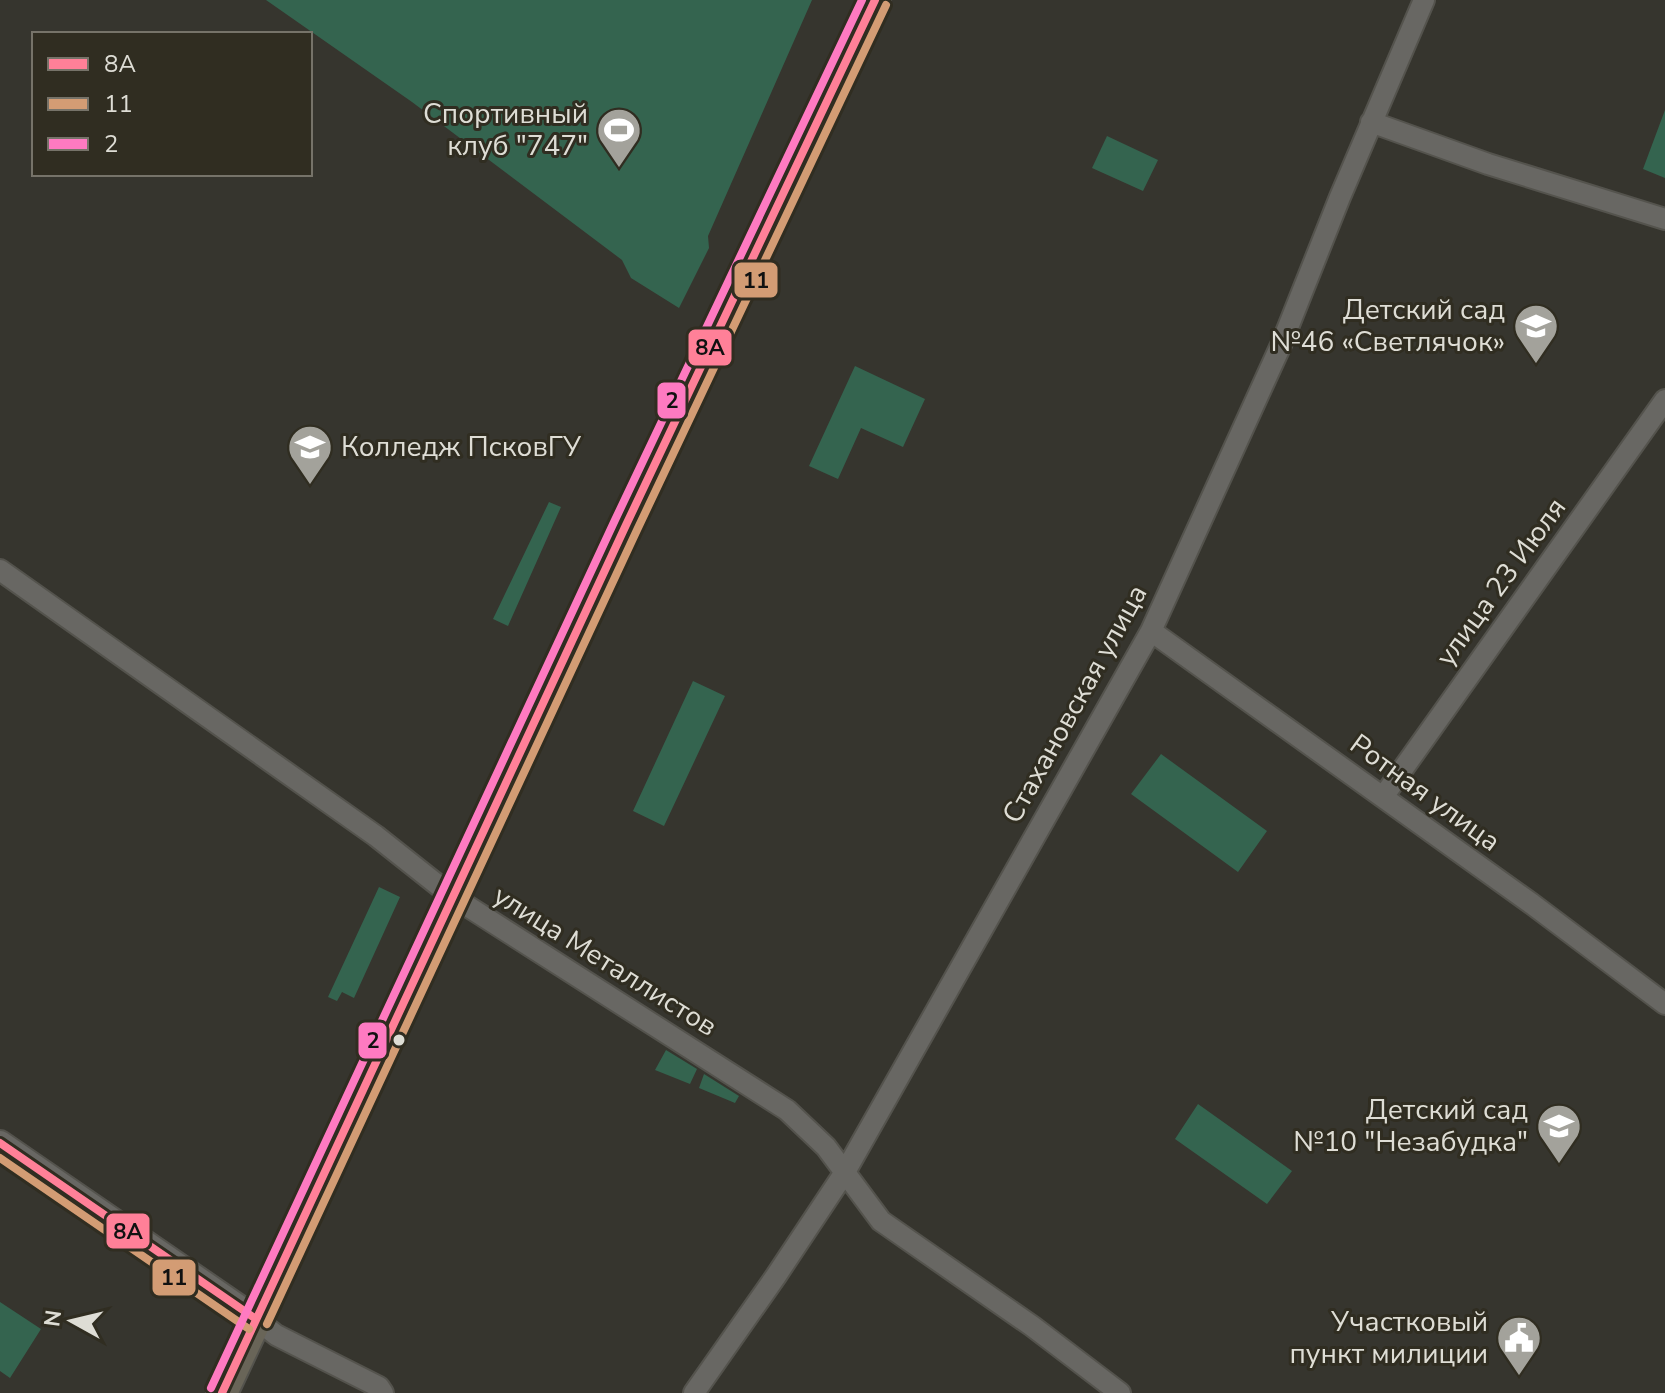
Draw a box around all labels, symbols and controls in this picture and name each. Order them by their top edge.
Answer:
legend [32,32,312,176]
text: 8А [104,48,136,80]
text: 11 [104,88,133,120]
place label: Спортивный клуб "747" [423,95,588,165]
sports icon: Спортивный клуб "747" [595,106,643,169]
text: 2 [104,128,118,160]
line badge: 11 [733,261,779,299]
text: 11 [743,266,769,296]
place label: Детский сад №46 «Светлячок» [1270,291,1505,361]
school or university icon: Детский сад №46 «Светлячок» [1512,302,1560,365]
line badge: 8А [687,328,733,367]
text: 8А [695,333,725,363]
line badge: 2 [656,381,687,420]
text: 2 [665,386,679,416]
school or university icon: Колледж ПсковГУ [286,423,334,486]
place label: Колледж ПсковГУ [341,428,582,466]
street label: улица 23 Июля [1427,490,1575,674]
street label: Стахановская улица [994,578,1156,830]
street label: Ротная улица [1342,725,1508,861]
street label: улица Металлистов [486,877,724,1045]
line badge: 2 [357,1021,388,1060]
text: 2 [366,1026,380,1056]
unlabelled marker [391,1032,407,1048]
place label: Детский сад №10 "Незабудка" [1293,1091,1528,1161]
school or university icon: Детский сад №10 "Незабудка" [1535,1102,1583,1165]
line badge: 8А [105,1212,151,1250]
text: 8А [113,1217,143,1247]
line badge: 11 [151,1258,197,1297]
text: 11 [161,1263,187,1293]
north arrow [32,1281,112,1361]
place label: Участковый пункт милиции [1290,1303,1488,1373]
text: N [37,1308,69,1329]
public building icon: Участковый пункт милиции [1495,1314,1543,1377]

